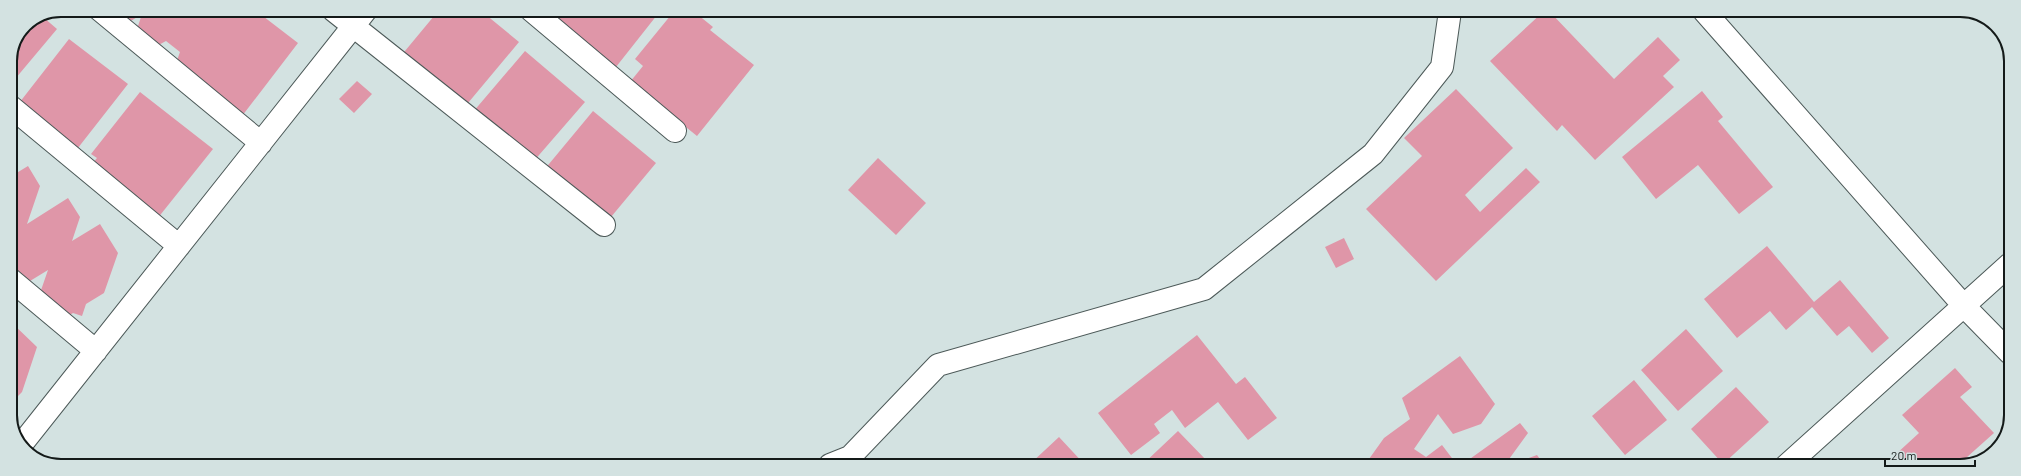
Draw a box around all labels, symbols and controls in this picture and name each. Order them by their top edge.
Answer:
scale bar [1885,442,1975,468]
text: 20 m [1891,448,1917,462]

